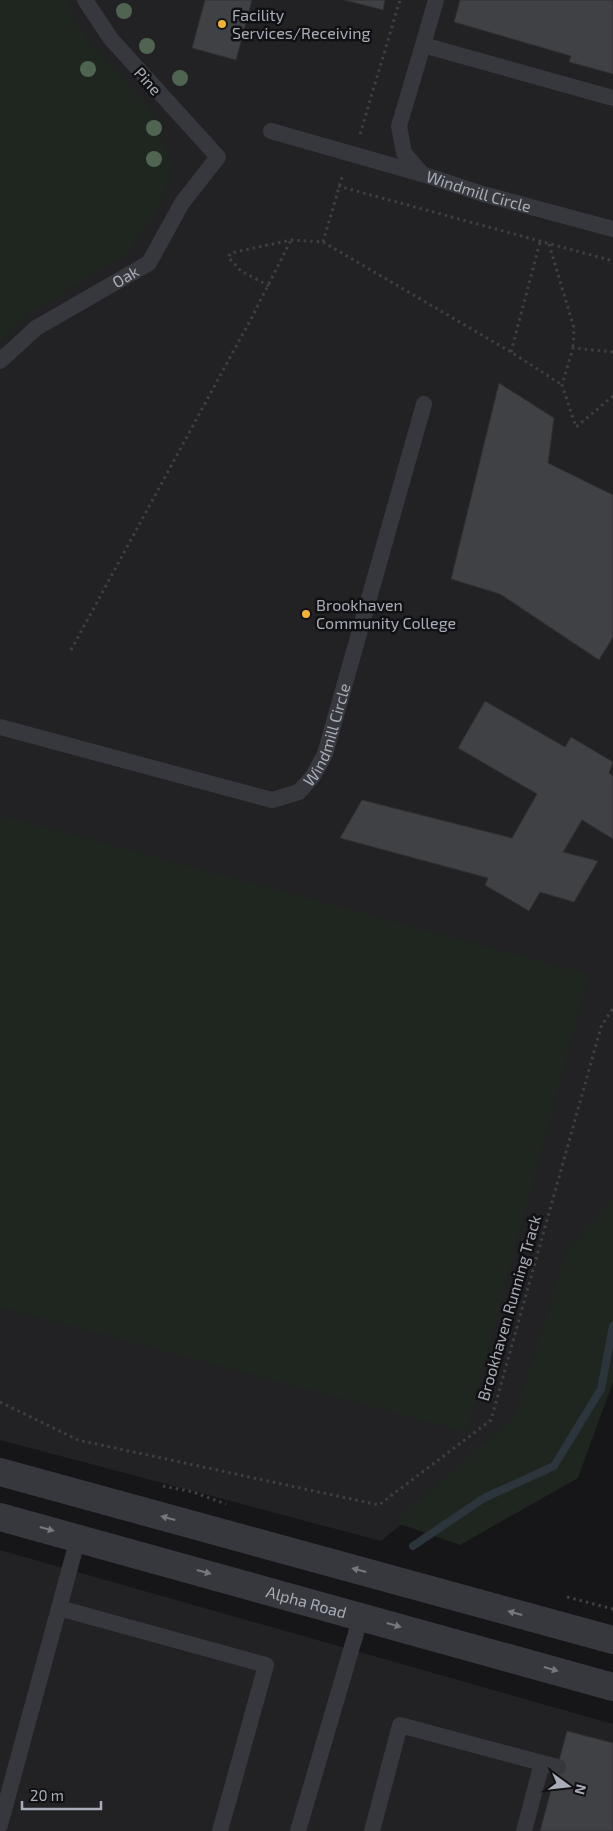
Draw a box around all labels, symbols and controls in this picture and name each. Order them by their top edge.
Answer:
place label: Facility Services/Receiving [232,5,371,42]
marker: Facility Services/Receiving [216,18,228,30]
street label: Pine [131,63,166,99]
street label: Windmill Circle [424,166,534,216]
street label: Oak [108,261,142,291]
place label: Brookhaven Community College [316,595,456,632]
marker: Brookhaven Community College [300,608,312,620]
street label: Windmill Circle [299,681,354,790]
street label: Brookhaven Running Track [473,1213,544,1403]
one-way arrow [161,1514,176,1522]
one-way arrow [40,1526,55,1534]
one-way arrow [351,1566,366,1574]
one-way arrow [196,1569,211,1577]
street label: Alpha Road [264,1581,349,1622]
one-way arrow [508,1609,523,1617]
one-way arrow [387,1621,402,1629]
one-way arrow [543,1665,558,1673]
north arrow [543,1761,593,1811]
scale bar [22,1778,101,1810]
text: N [572,1782,591,1797]
text: 20 m [30,1786,64,1804]

